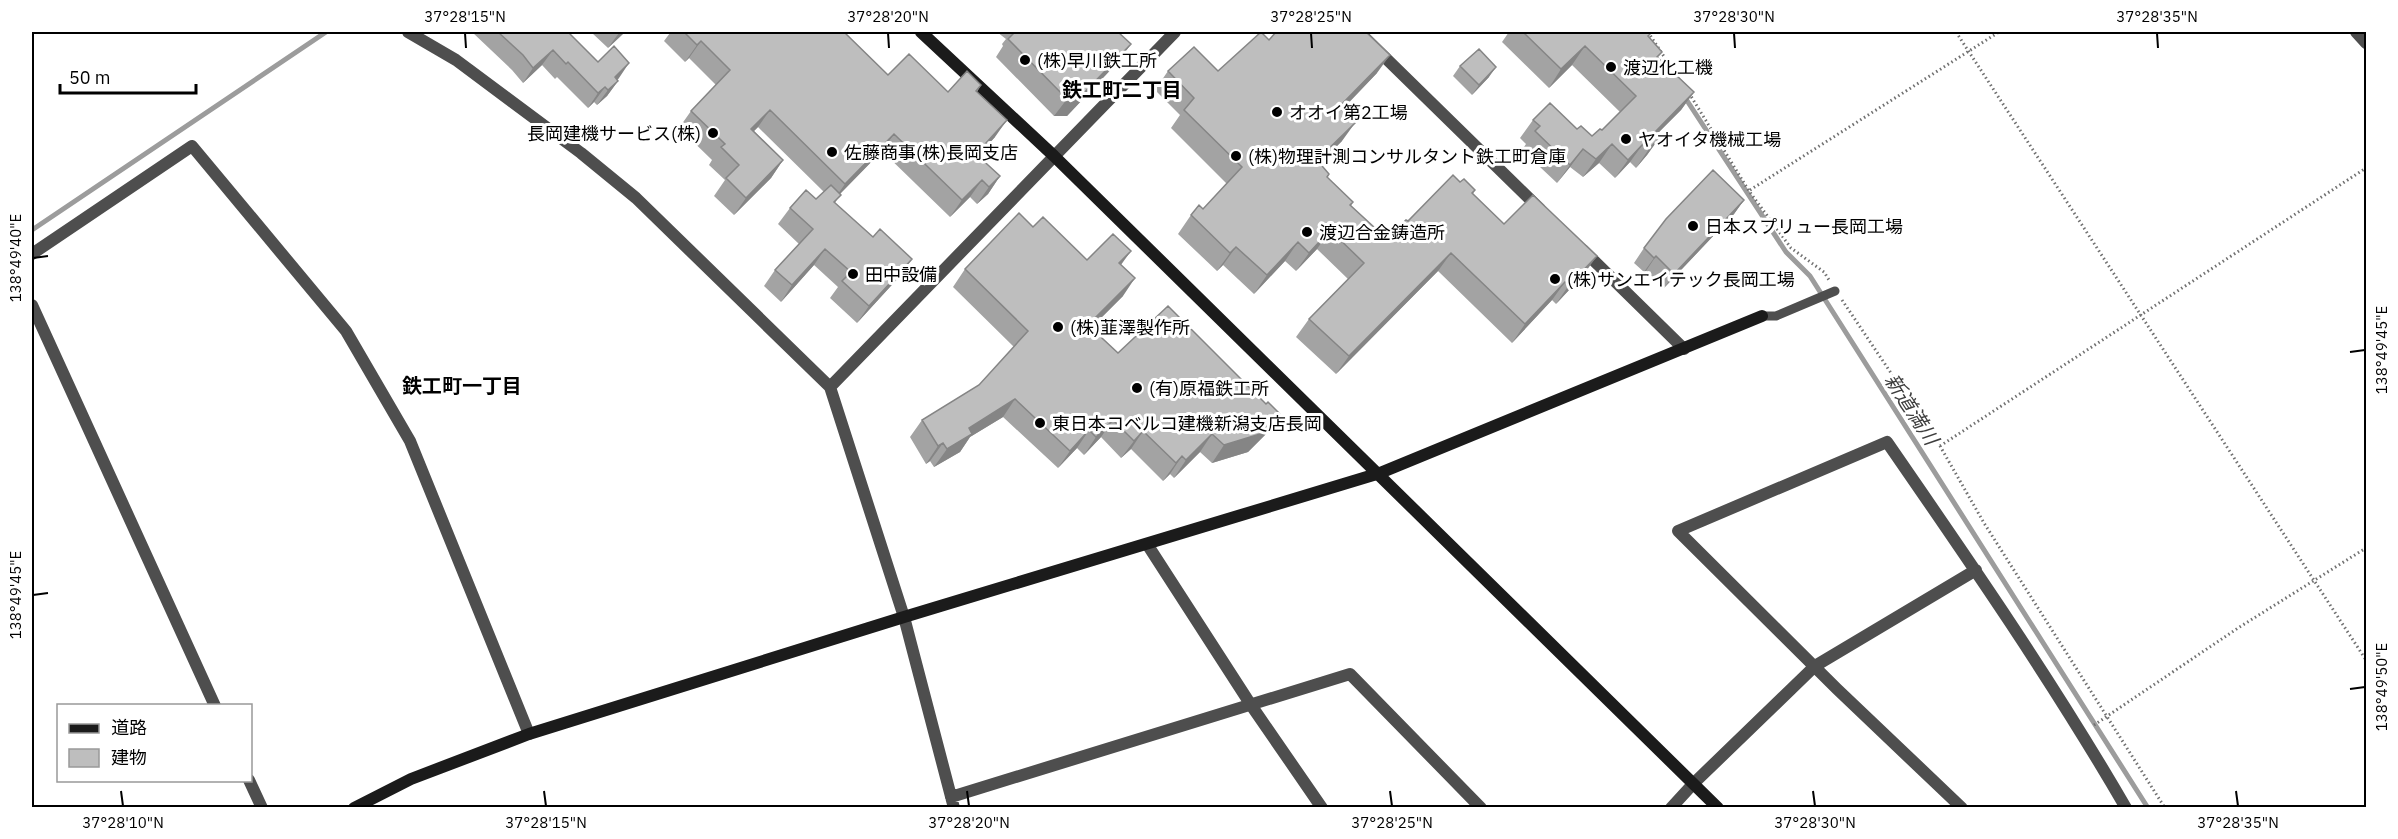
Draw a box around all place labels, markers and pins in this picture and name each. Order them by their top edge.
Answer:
place label: (株)早川鉄工所 [1037,49,1157,72]
marker: (株)早川鉄工所 [1018,53,1032,67]
place label: 渡辺化工機 [1623,56,1713,79]
marker: 渡辺化工機 [1604,60,1618,74]
place label: オオイ第2工場 [1289,101,1408,124]
marker: オオイ第2工場 [1270,105,1284,119]
place label: 長岡建機サービス(株) [527,122,701,145]
marker: 長岡建機サービス(株) [706,126,720,140]
place label: ヤオイタ機械工場 [1638,128,1781,151]
marker: ヤオイタ機械工場 [1619,132,1633,146]
place label: 佐藤商事(株)長岡支店 [844,141,1018,164]
marker: 佐藤商事(株)長岡支店 [825,145,839,159]
place label: (株)物理計測コンサルタント鉄工町倉庫 [1248,145,1566,168]
marker: (株)物理計測コンサルタント鉄工町倉庫 [1229,149,1243,163]
place label: 日本スプリュー長岡工場 [1705,215,1903,238]
marker: 日本スプリュー長岡工場 [1686,219,1700,233]
place label: 渡辺合金鋳造所 [1319,221,1445,244]
marker: 渡辺合金鋳造所 [1300,225,1314,239]
place label: 田中設備 [865,263,937,286]
marker: 田中設備 [846,267,860,281]
place label: (株)サンエイテック長岡工場 [1567,268,1795,291]
marker: (株)サンエイテック長岡工場 [1548,272,1562,286]
place label: (株)韮澤製作所 [1070,316,1190,339]
marker: (株)韮澤製作所 [1051,320,1065,334]
place label: (有)原福鉄工所 [1149,377,1269,400]
marker: (有)原福鉄工所 [1130,381,1144,395]
place label: 東日本コベルコ建機新潟支店長岡 [1052,412,1322,435]
marker: 東日本コベルコ建機新潟支店長岡 [1033,416,1047,430]

